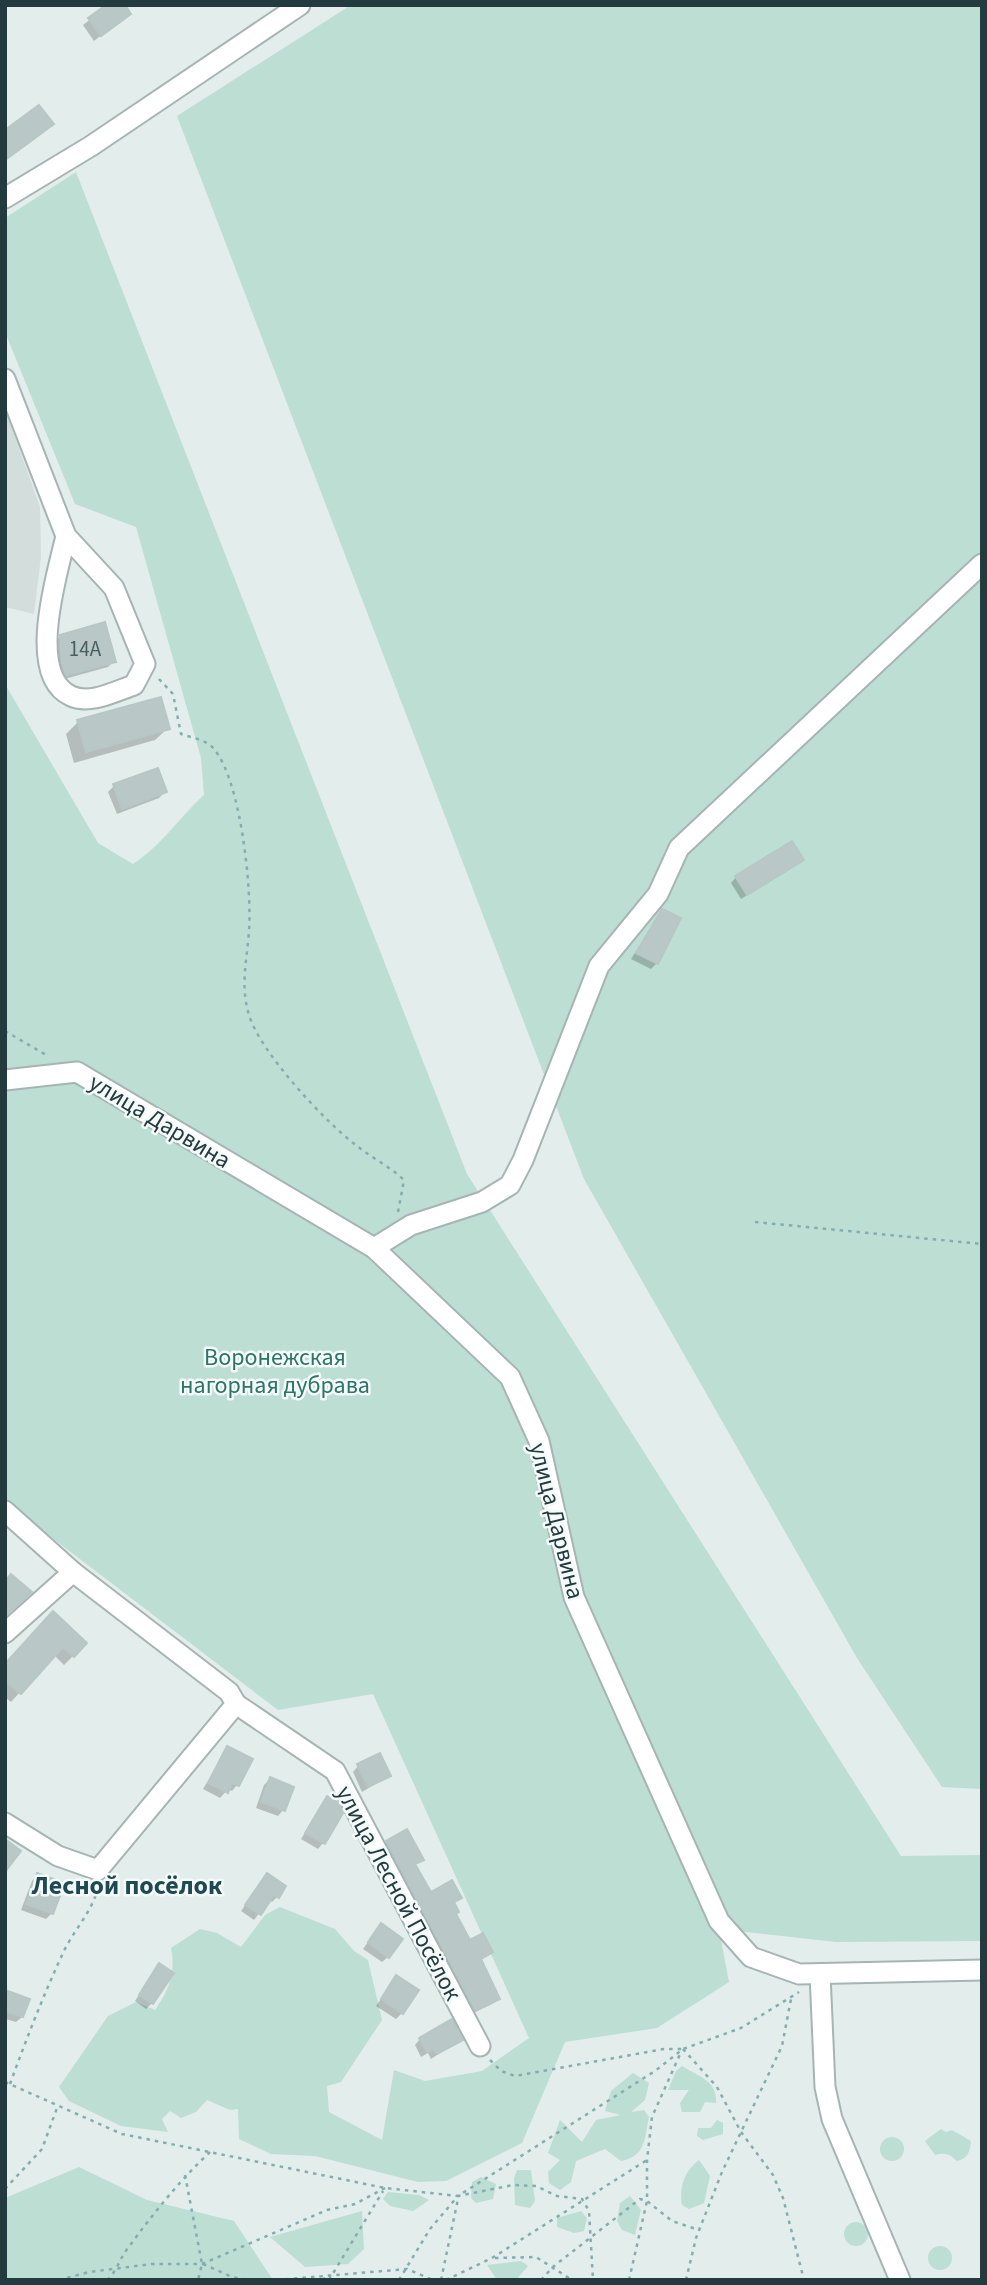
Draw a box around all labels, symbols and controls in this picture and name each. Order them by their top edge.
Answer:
house number: 14А [69,634,102,664]
street label: улица Дарвина [82,1065,237,1178]
park label: Воронежская нагорная дубрава [180,1340,370,1403]
street label: улица Дарвина [520,1439,593,1603]
street label: улица Лесной Посёлок [327,1780,470,2007]
district label: Лесной посёлок [31,1867,223,1904]

